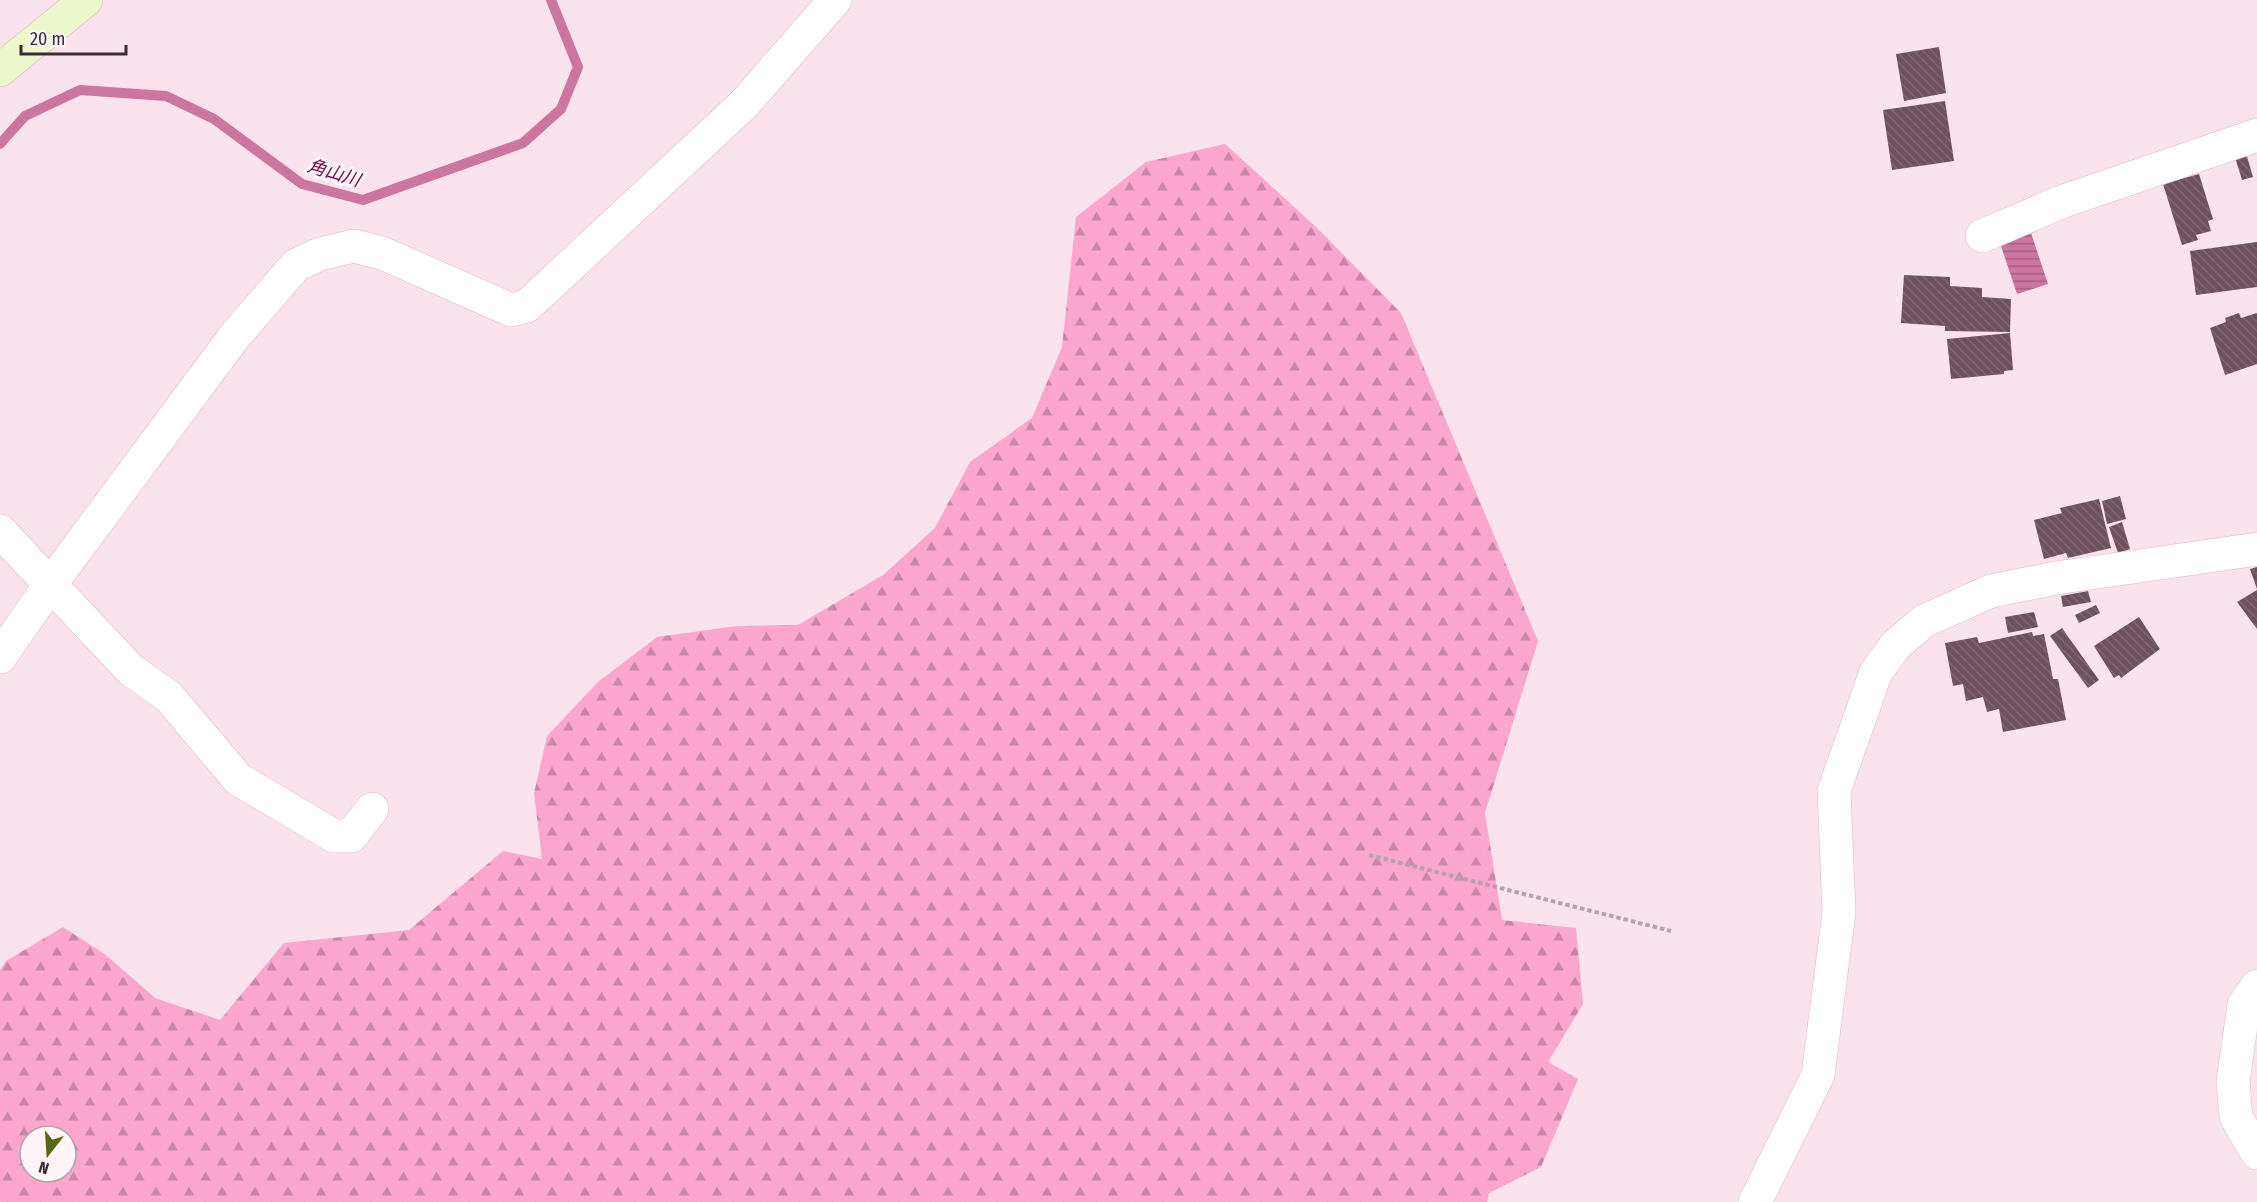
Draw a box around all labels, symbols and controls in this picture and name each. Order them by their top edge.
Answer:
scale bar [21,18,126,56]
text: 20 m [30,28,65,50]
water label: 角山川 [305,155,365,192]
north arrow [18,1124,78,1184]
text: N [36,1157,51,1178]

